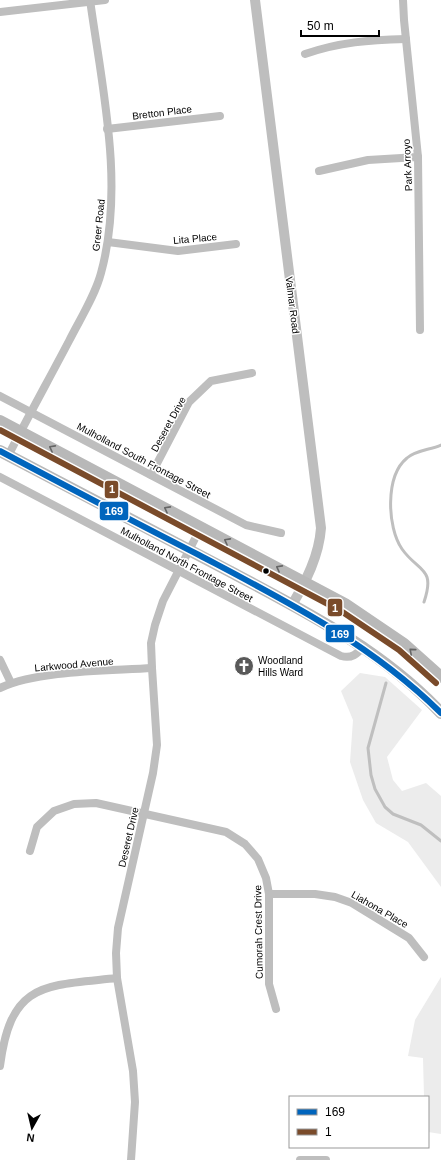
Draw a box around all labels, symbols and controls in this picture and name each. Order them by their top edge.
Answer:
scale bar [301,12,379,38]
text: 50 m [307,19,334,33]
street label: Bretton Place [132,103,193,122]
street label: Park Arroyo [401,138,414,191]
street label: Greer Road [90,198,107,252]
street label: Lita Place [173,231,218,246]
street label: Valmar Road [284,276,301,334]
street label: Deseret Drive [149,394,188,454]
street label: Mulholland South Frontage Street [75,420,213,501]
one-way arrow [49,445,56,453]
line badge: 1 [104,480,119,499]
text: 1 [109,483,115,495]
line badge: 169 [99,501,129,521]
text: 169 [105,505,123,517]
one-way arrow [164,506,171,514]
street label: Mulholland North Frontage Street [119,525,255,604]
one-way arrow [224,538,231,545]
unlabelled marker [261,566,271,576]
one-way arrow [275,566,283,573]
line badge: 1 [327,598,343,617]
text: 1 [332,602,338,614]
line badge: 169 [325,624,355,643]
text: 169 [331,628,349,640]
one-way arrow [409,649,417,656]
church icon: Woodland Hills Ward [233,655,255,677]
place label: Woodland Hills Ward [258,655,303,678]
street label: Larkwood Avenue [34,656,114,673]
street label: Deseret Drive [116,806,141,868]
street label: Cumorah Crest Drive [252,885,265,979]
street label: Liahona Place [350,889,410,930]
legend [289,1096,429,1148]
text: 169 [325,1105,345,1119]
north arrow [12,1108,52,1148]
text: 1 [325,1125,332,1139]
text: N [26,1131,35,1144]

